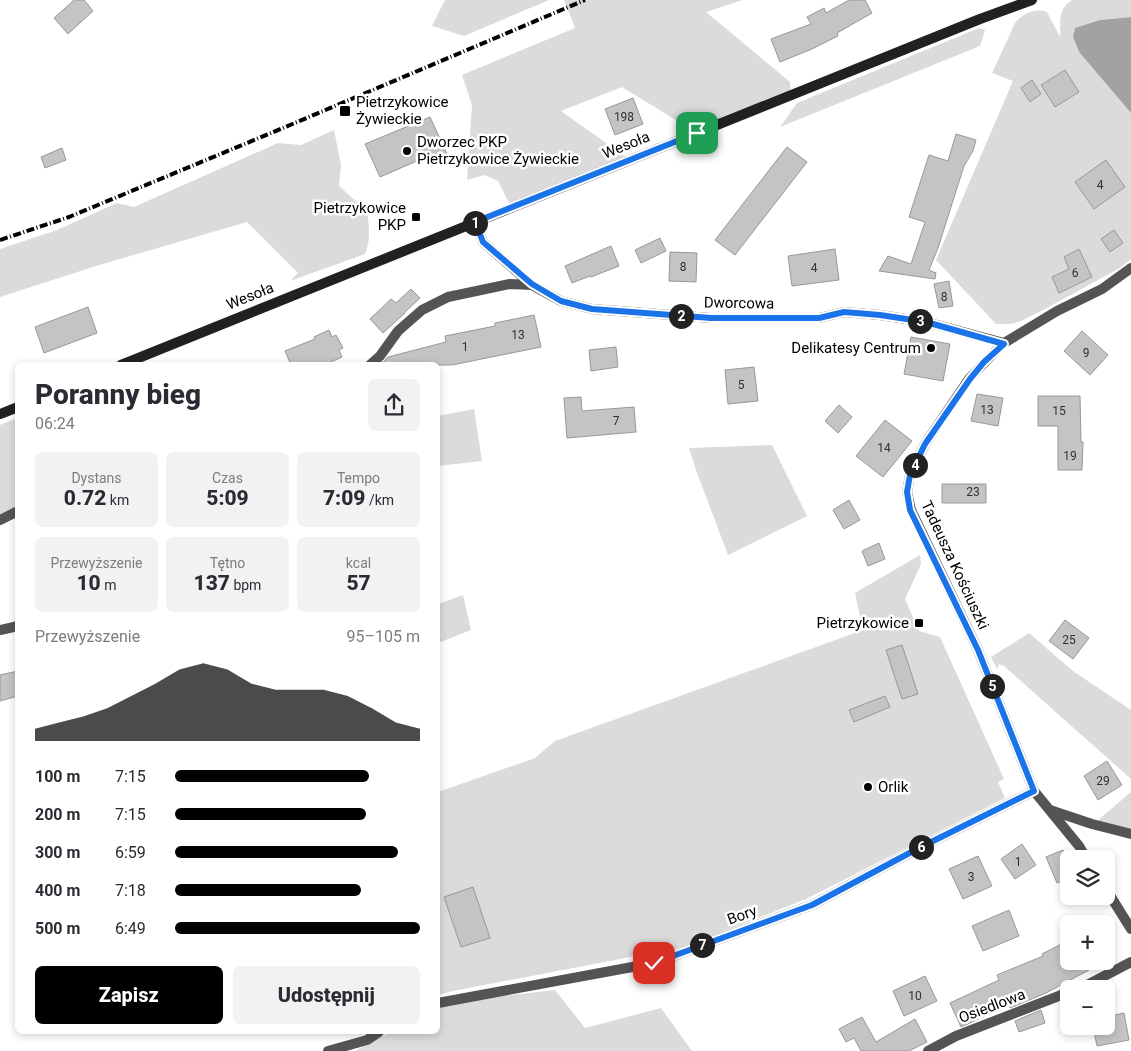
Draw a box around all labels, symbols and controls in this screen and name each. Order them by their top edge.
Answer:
place label: Pietrzykowice Żywieckie [356,93,449,128]
marker: Pietrzykowice Żywieckie [338,104,352,118]
house number: 198 [614,110,634,124]
pin [676,112,718,154]
icon: arrive [683,119,711,147]
street label: Wesoła [600,127,652,163]
place label: Dworzec PKP Pietrzykowice Żywieckie [417,133,579,168]
marker: Dworzec PKP Pietrzykowice Żywieckie [401,145,413,157]
house number: 4 [1097,178,1104,192]
place label: Pietrzykowice PKP [314,199,406,234]
pin: 1 [462,210,488,236]
marker: Pietrzykowice PKP [410,211,422,223]
text: 1 [471,215,480,231]
house number: 8 [680,260,687,274]
house number: 4 [811,261,818,275]
house number: 6 [1072,266,1079,280]
street label: Wesoła [224,278,276,314]
house number: 8 [941,290,948,304]
street label: Dworcowa [704,293,774,313]
pin: 2 [668,304,694,328]
text: 2 [677,308,686,324]
pin: 3 [908,308,932,334]
text: 3 [916,313,925,329]
house number: 13 [511,328,525,342]
place label: Delikatesy Centrum [791,339,921,357]
house number: 1 [462,340,468,354]
marker: Delikatesy Centrum [925,342,937,354]
house number: 9 [1083,346,1089,360]
text: Poranny bieg [35,378,201,411]
house number: 5 [738,378,745,392]
button: share [368,379,420,431]
house number: 13 [980,403,994,417]
house number: 15 [1052,404,1066,418]
text: 06:24 [35,414,75,433]
house number: 7 [613,414,620,428]
house number: 14 [877,441,891,455]
house number: 19 [1063,449,1077,463]
pin: 4 [902,452,928,478]
text: 4 [911,457,920,473]
text: Dystans [71,470,122,486]
text: Czas [212,470,243,486]
text: Tempo [337,470,380,486]
house number: 23 [966,485,980,499]
text: 0.72 [64,486,106,510]
text: 5:09 [206,486,249,510]
text: 7:09 [323,486,365,510]
text: km [106,492,129,508]
text: /km [365,492,394,508]
street label: Tadeusza Kościuszki [917,498,993,632]
text: Przewyższenie [51,555,142,571]
text: Tętno [210,555,245,571]
text: kcal [346,555,371,571]
text: 10 [77,571,101,595]
text: 137 [194,571,230,595]
text: 57 [346,571,371,595]
text: m [101,577,116,593]
text: bpm [230,577,261,593]
place label: Pietrzykowice [817,614,909,632]
marker: Pietrzykowice [913,617,925,629]
text: Przewyższenie [35,627,140,646]
text: 95–105 m [347,627,420,646]
house number: 25 [1062,633,1076,647]
pin: 5 [980,674,1004,698]
text: 5 [988,678,997,694]
text: 100 m [35,767,80,786]
text: 7:15 [115,767,146,786]
house number: 29 [1096,774,1110,788]
place label: Orlik [878,778,909,796]
marker: Orlik [862,781,874,793]
text: 200 m [35,805,80,824]
text: 7:15 [115,805,146,824]
pin: 6 [908,834,934,860]
text: 6 [917,839,926,855]
text: 300 m [35,843,80,862]
text: 6:59 [115,843,146,862]
map controls [1060,850,1115,1035]
button: layers [1060,850,1115,905]
house number: 1 [1015,855,1021,869]
house number: 3 [968,870,974,884]
text: 400 m [35,881,80,900]
text: 7:18 [115,881,146,900]
street label: Bory [725,901,759,929]
button: + [1060,915,1115,970]
text: 500 m [35,919,80,938]
text: 6:49 [115,919,146,938]
pin: 7 [690,932,714,958]
text: 7 [698,937,707,953]
pin [633,942,675,984]
icon: check [640,949,668,977]
button: Zapisz [35,966,223,1024]
button: Udostępnij [233,966,420,1024]
button: − [1060,980,1115,1035]
street label: Osiedlowa [956,985,1028,1027]
house number: 10 [908,989,922,1003]

